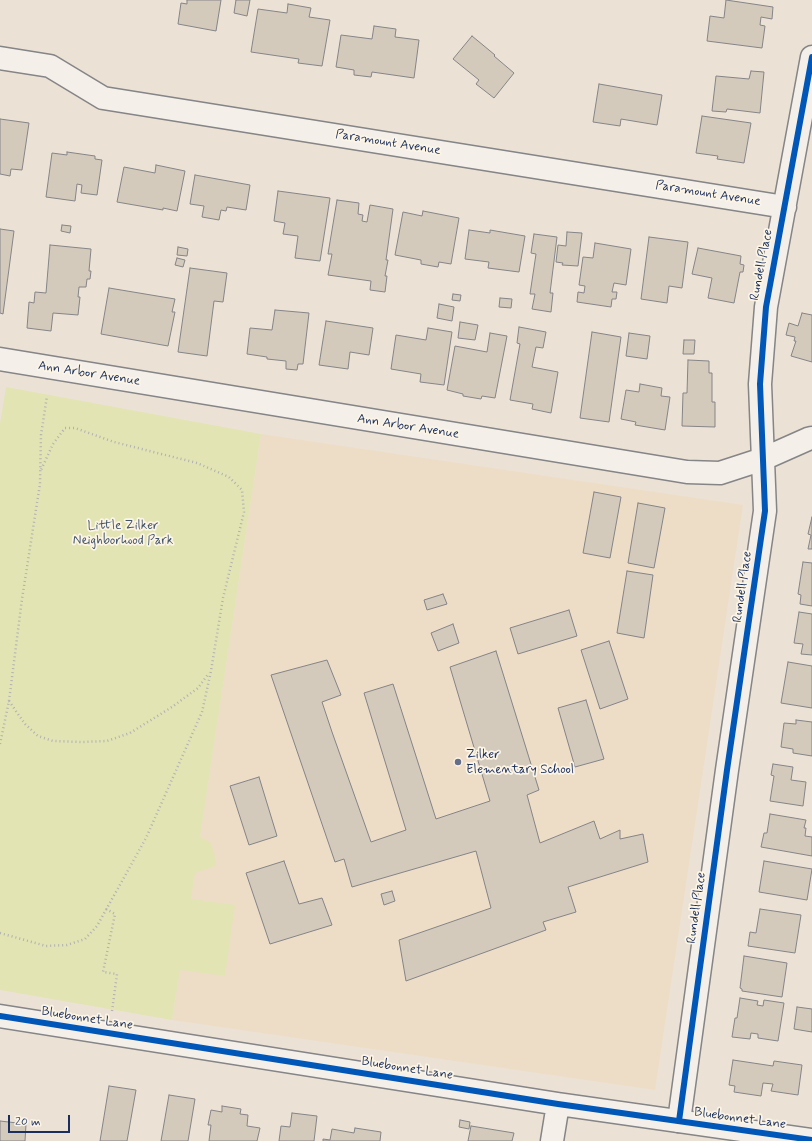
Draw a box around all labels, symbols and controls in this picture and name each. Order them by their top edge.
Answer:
street label: Paramount Avenue [334,127,442,159]
street label: Paramount Avenue [654,178,762,210]
street label: Rundell Place [747,228,777,302]
street label: Ann Arbor Avenue [37,358,141,390]
street label: Ann Arbor Avenue [356,411,460,443]
park label: Little Zilker Neighborhood Park [73,518,173,549]
street label: Rundell Place [730,550,756,624]
place label: Zilker Elementary School [466,747,574,778]
marker: Zilker Elementary School [453,757,463,767]
street label: Rundell Place [684,871,710,945]
street label: Bluebonnet Lane [40,1004,134,1034]
street label: Bluebonnet Lane [360,1054,454,1084]
street label: Bluebonnet Lane [693,1105,787,1133]
scale bar [10,1107,72,1133]
text: 20 m [15,1114,41,1130]

